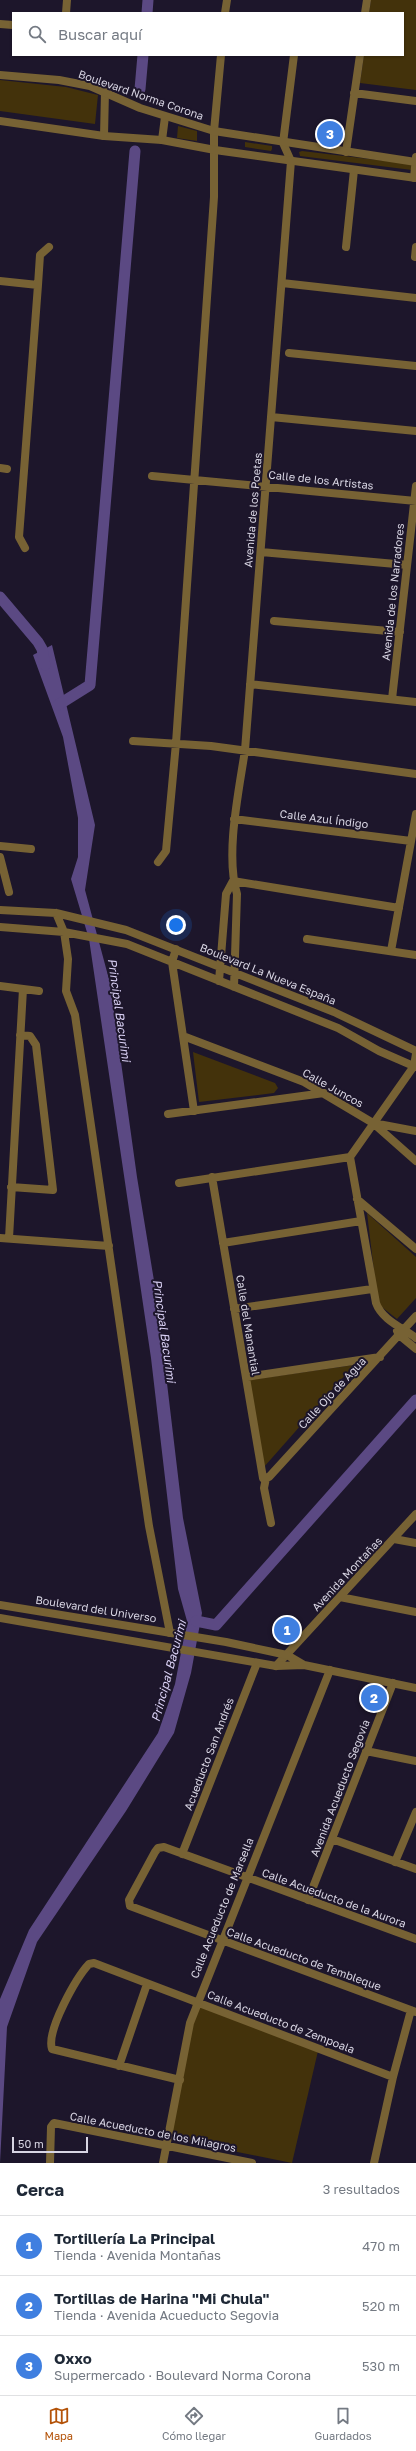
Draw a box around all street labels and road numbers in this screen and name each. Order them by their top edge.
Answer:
street label: Boulevard Norma Corona [77,67,206,122]
street label: Avenida de los Poetas [241,452,264,568]
street label: Calle de los Artistas [268,468,374,492]
street label: Avenida de los Narradores [379,522,406,661]
street label: Calle Azul Índigo [279,807,369,830]
street label: Boulevard La Nueva España [198,940,338,1007]
street label: Calle Juncos [300,1065,366,1110]
street label: Calle del Manantial [234,1274,263,1377]
street label: Calle Ojo de Agua [295,1354,368,1431]
street label: Avenida Montañas [309,1534,384,1613]
street label: Boulevard del Universo [35,1593,158,1625]
street label: Acueducto San Andrés [181,1696,236,1812]
street label: Avenida Acueducto Segovia [307,1717,372,1858]
street label: Calle Acueducto de Marsella [187,1836,256,1980]
street label: Calle Acueducto de la Aurora [260,1865,408,1930]
street label: Calle Acueducto de Tembleque [225,1924,383,1993]
street label: Calle Acueducto de Zempoala [206,1987,357,2056]
street label: Calle Acueducto de los Milagros [69,2109,238,2154]

